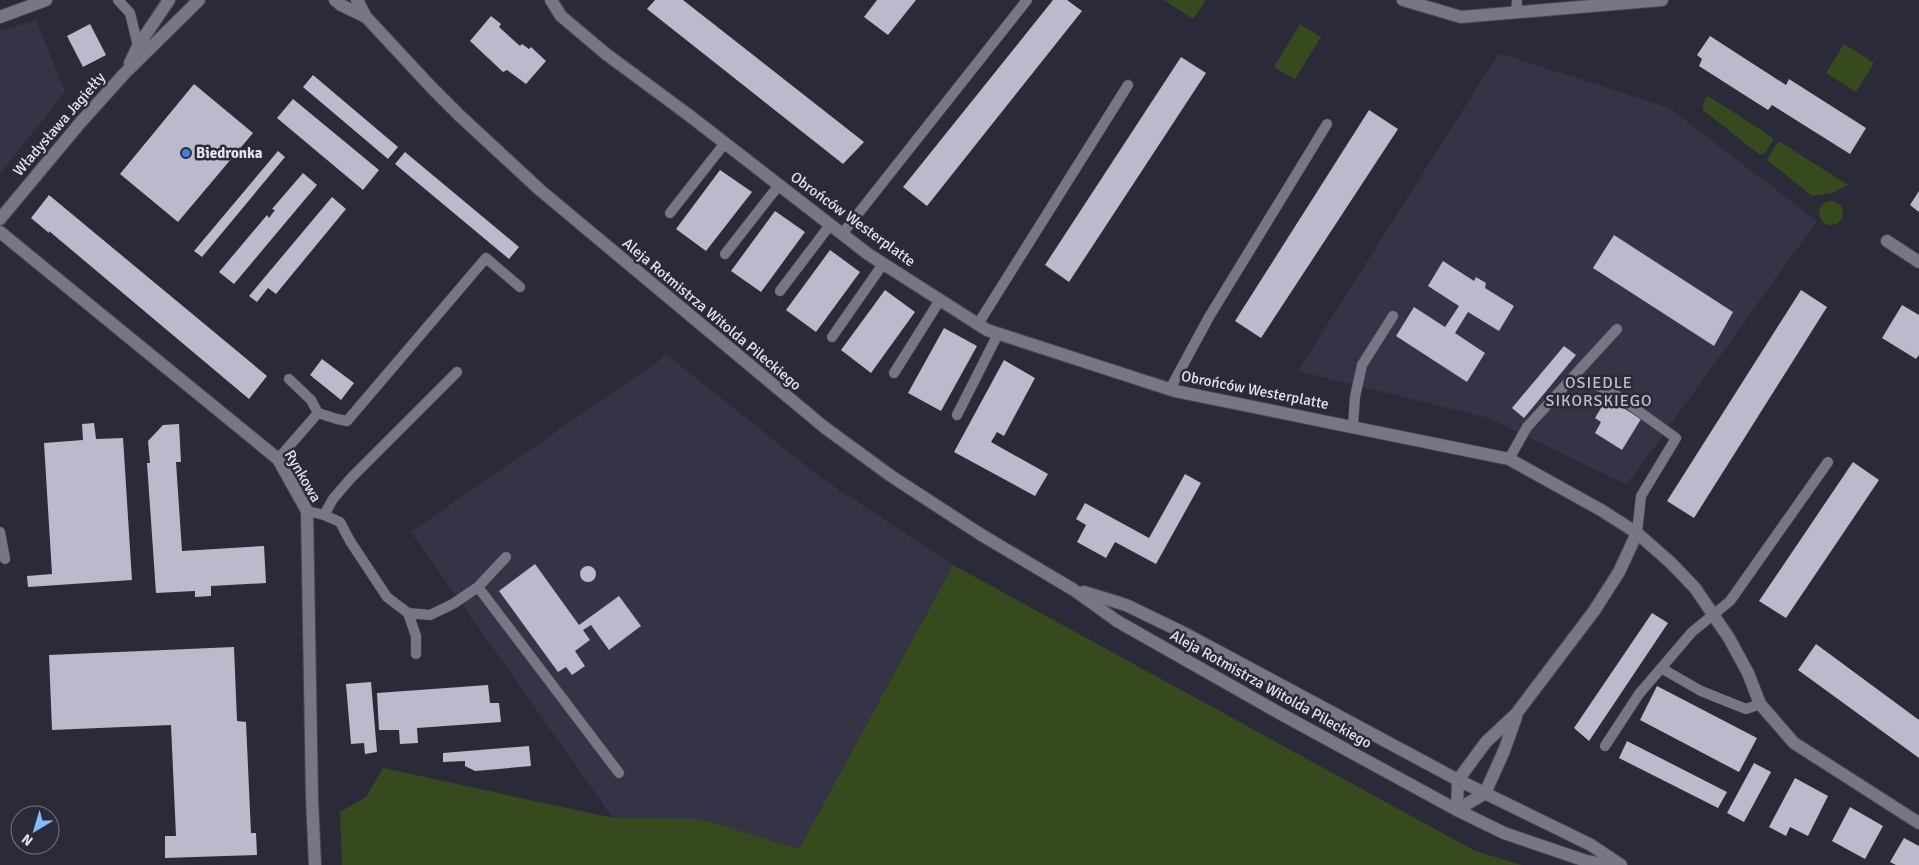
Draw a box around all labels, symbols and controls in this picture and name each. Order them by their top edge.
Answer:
street label: Władysława Jagiełły [9,68,109,180]
place label: Biedronka [196,144,263,162]
marker: Biedronka [180,147,192,159]
street label: Obrońców Westerplatte [787,168,919,270]
street label: Aleja Rotmistrza Witolda Pileckiego [619,234,805,394]
street label: Obrońców Westerplatte [1180,367,1330,413]
district label: OSIEDLE SIKORSKIEGO [1546,373,1653,411]
street label: Rynkowa [281,447,325,505]
street label: Aleja Rotmistrza Witolda Pileckiego [1167,626,1375,752]
north arrow [10,805,60,855]
text: N [18,830,36,850]

